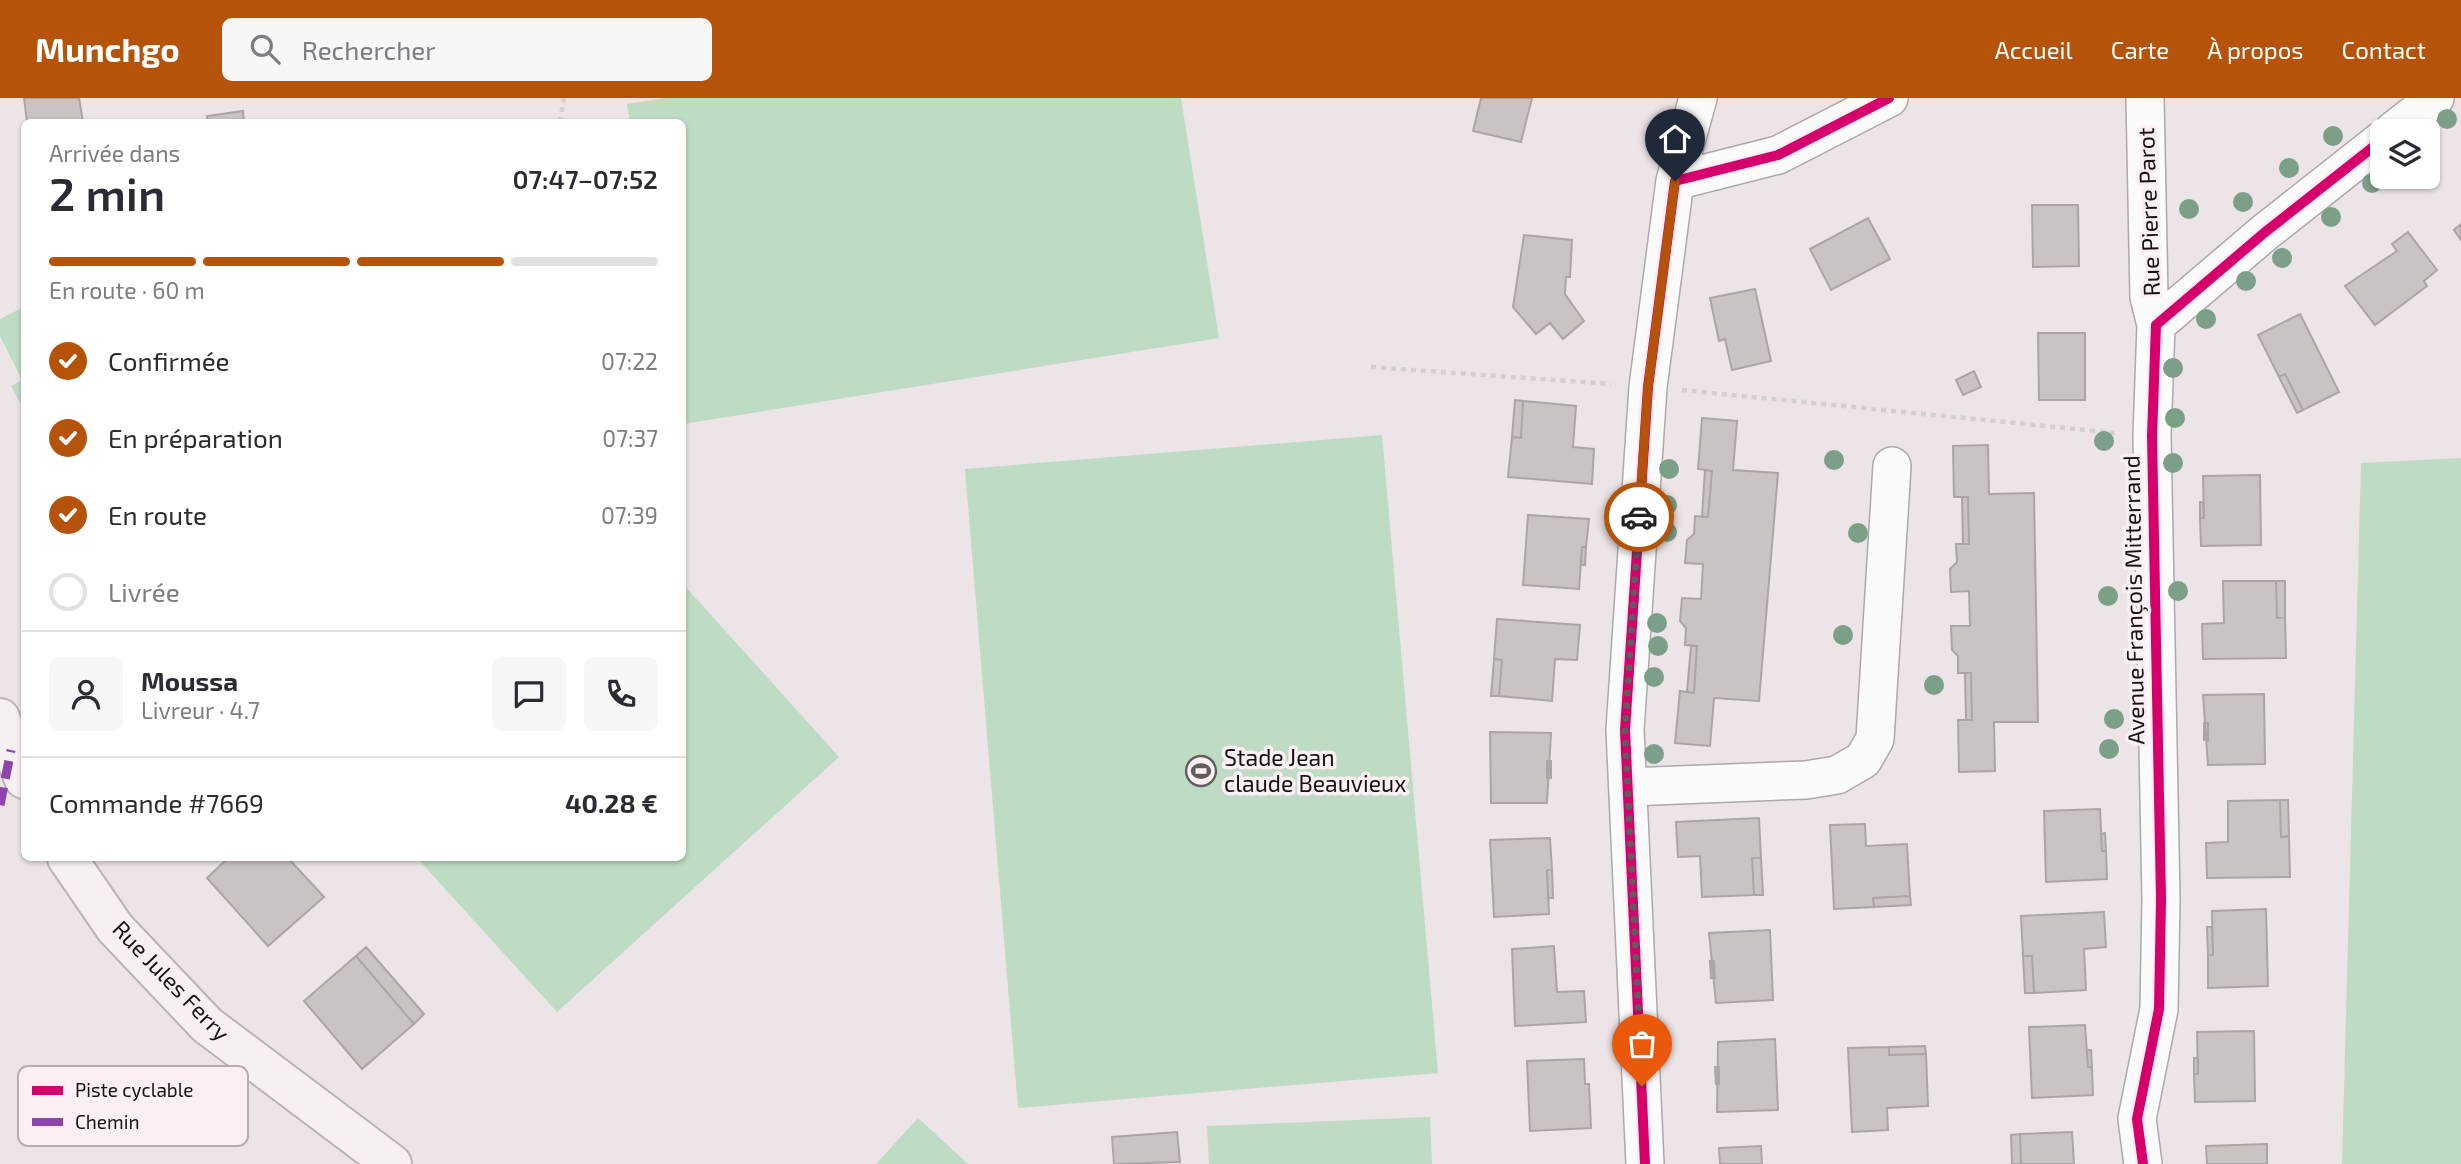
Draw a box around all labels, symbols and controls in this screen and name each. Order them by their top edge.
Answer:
search box [222,18,712,81]
text: Munchgo [35,29,180,69]
icon: search [246,30,284,68]
text: Rechercher [302,34,436,65]
text: Accueil [1995,35,2073,64]
text: Carte [2111,35,2169,64]
text: À propos [2207,35,2304,64]
text: Contact [2342,35,2426,64]
pin [1645,109,1705,181]
map controls [2370,119,2440,189]
button: layers [2370,119,2440,189]
icon: home [1656,120,1694,158]
street label: Rue Pierre Parot [2131,127,2165,297]
text: Arrivée dans [49,139,180,167]
text: 07:47–07:52 [512,163,658,194]
text: 2 min [49,165,165,220]
text: En route · 60 m [49,276,205,304]
icon: check [49,342,87,380]
text: Confirmée [108,345,230,376]
text: 07:22 [601,347,658,375]
icon: check [49,419,87,457]
text: En préparation [108,422,283,453]
text: 07:37 [602,424,658,452]
street label: Avenue François Mitterrand [2116,455,2151,745]
courier [1604,482,1674,552]
icon: check [49,496,87,534]
icon: car [1620,498,1658,536]
text: En route [108,499,207,530]
text: 07:39 [601,501,658,529]
text: Livrée [108,576,180,607]
button: person [49,657,123,731]
button: chat [492,657,566,731]
button: phone [584,657,658,731]
text: Moussa [141,665,238,696]
text: Livreur · 4.7 [141,696,260,724]
place label: Stade Jean claude Beauvieux [1224,743,1406,797]
sports icon: Stade Jean claude Beauvieux [1184,754,1218,788]
text: Commande #7669 [49,787,264,818]
text: 40.28 € [565,787,658,818]
street label: Rue Jules Ferry [107,914,236,1046]
pin [1612,1014,1672,1086]
icon: bag [1623,1025,1661,1063]
legend [18,1066,248,1146]
text: Piste cyclable [75,1078,194,1101]
text: Chemin [75,1110,139,1133]

